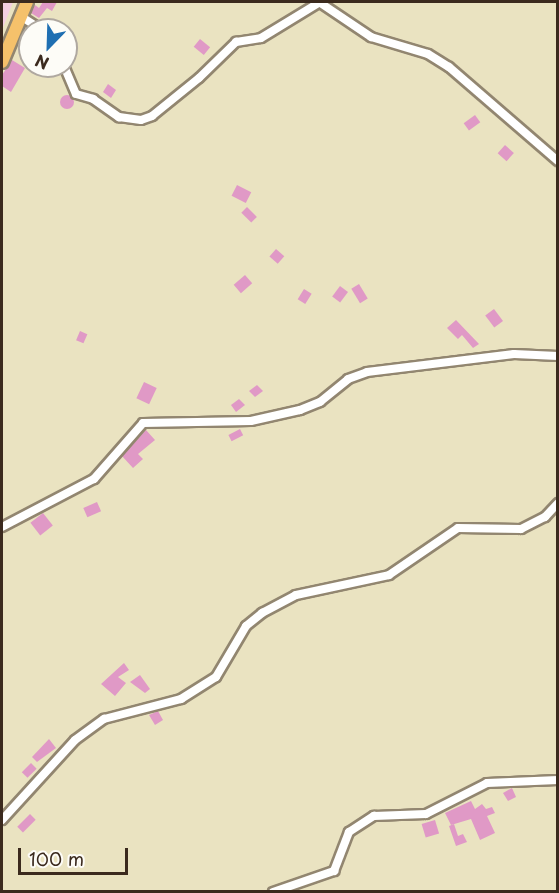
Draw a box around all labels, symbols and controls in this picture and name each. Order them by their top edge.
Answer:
north arrow [18,18,78,78]
text: N [31,49,52,76]
scale bar [21,836,130,874]
text: 100 m [29,845,84,872]

